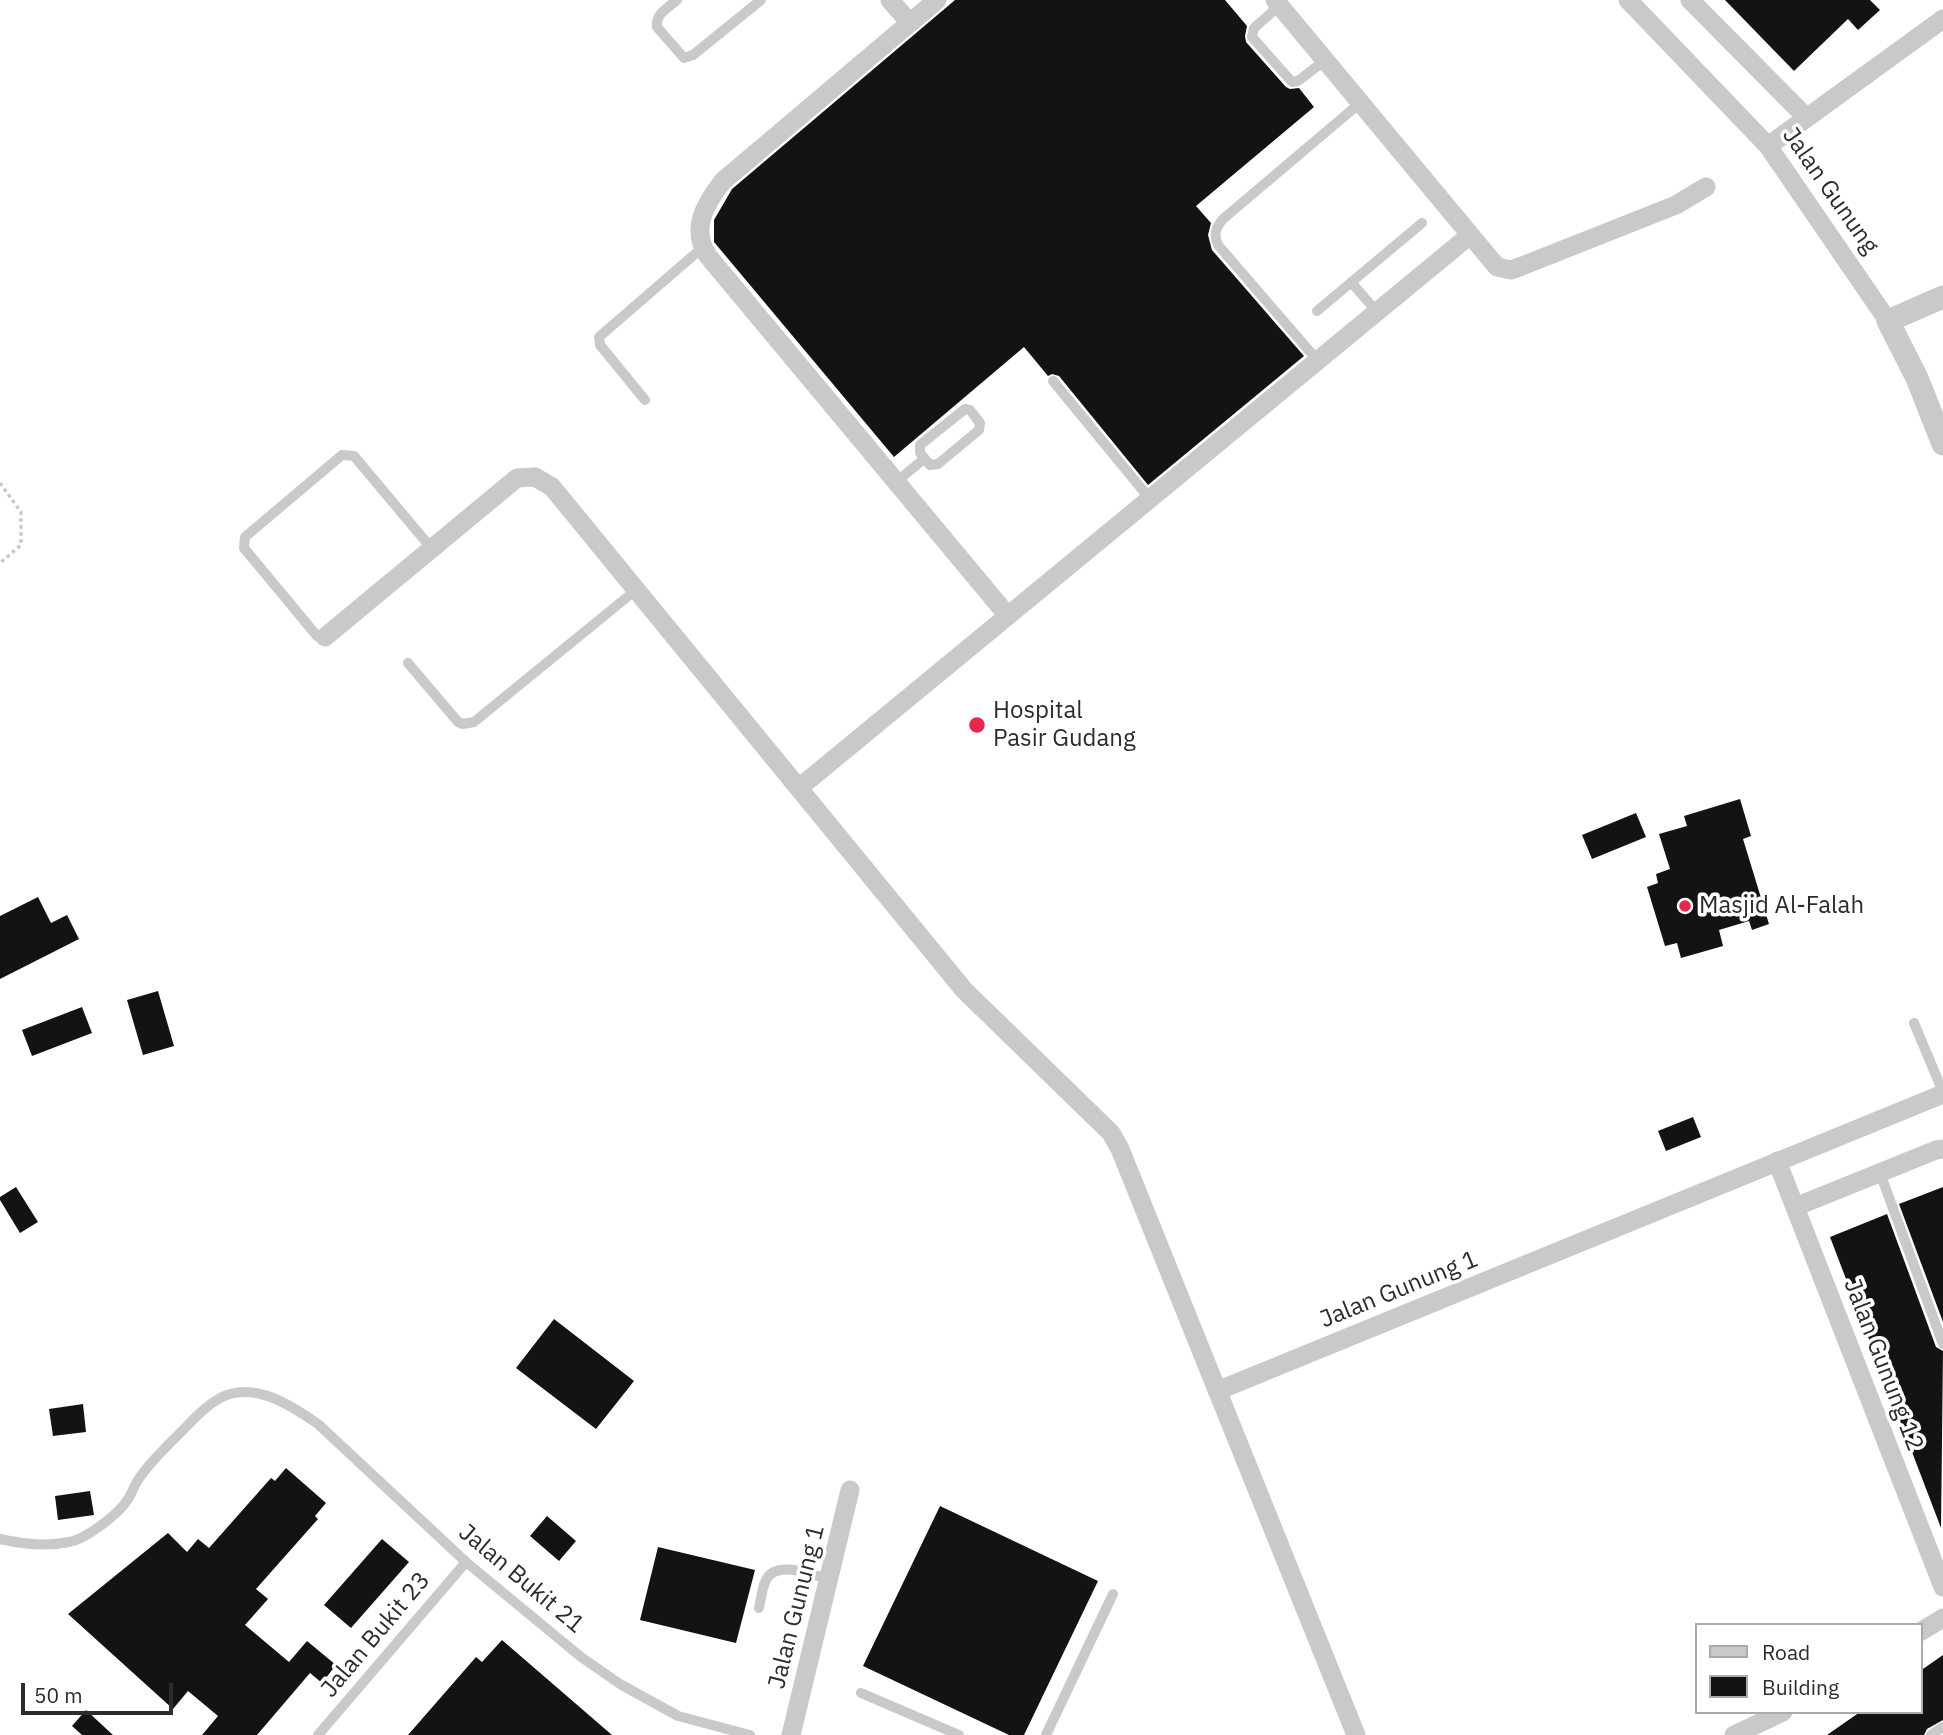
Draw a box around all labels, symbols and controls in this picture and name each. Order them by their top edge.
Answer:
street label: Jalan Gunung [1776,122,1884,260]
place label: Hospital Pasir Gudang [993,697,1136,753]
marker: Hospital Pasir Gudang [967,715,987,735]
place label: Masjid Al-Falah [1699,892,1864,920]
marker: Masjid Al-Falah [1677,898,1693,914]
street label: Jalan Gunung 1 [1316,1245,1482,1335]
street label: Jalan Gunung 12 [1837,1275,1929,1455]
street label: Jalan Bukit 21 [453,1518,589,1640]
street label: Jalan Gunung 1 [763,1522,831,1692]
street label: Jalan Bukit 23 [315,1567,437,1703]
legend [1694,1623,1922,1714]
text: Road [1762,1638,1810,1666]
scale bar [24,1668,177,1712]
text: Building [1762,1673,1839,1701]
text: 50 m [34,1681,83,1709]

